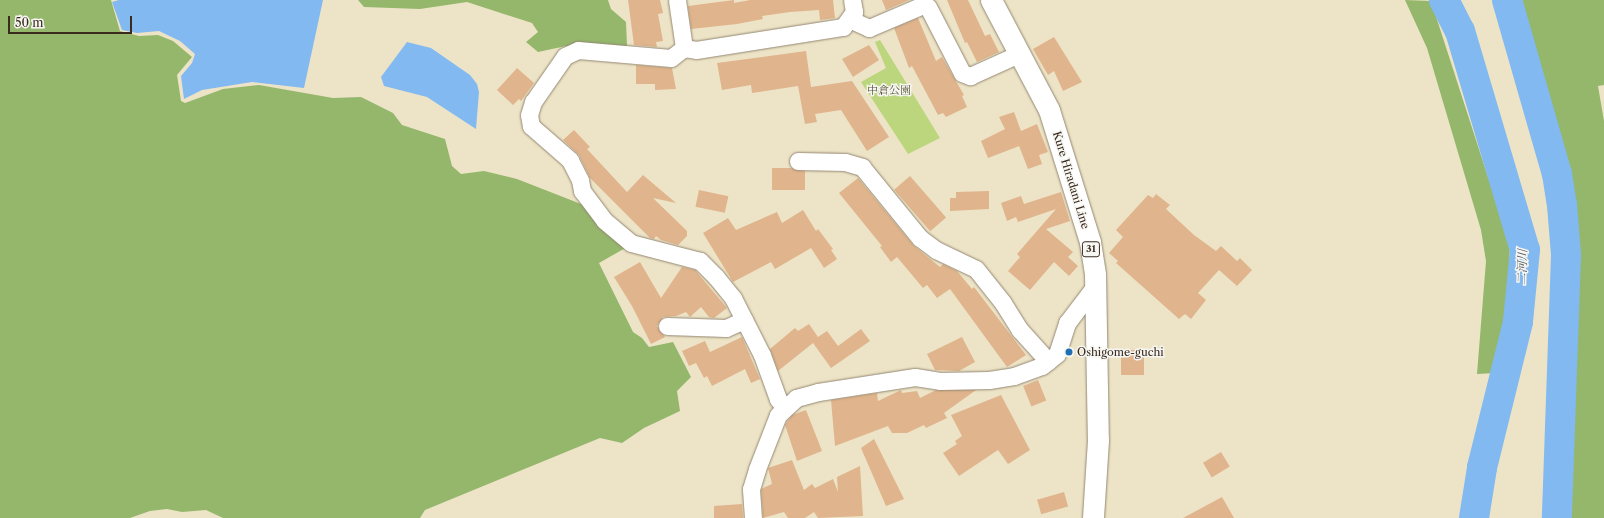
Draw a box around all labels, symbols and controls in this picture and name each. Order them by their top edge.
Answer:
scale bar [10,8,134,34]
text: 50 m [15,15,44,30]
park label: 中倉公園 [867,83,911,97]
street label: Kure Hiradani Line [1050,130,1092,230]
road number: 31 [1081,241,1101,257]
water label: 二河川 [1514,249,1530,285]
place label: Oshigome-guchi [1077,345,1164,359]
marker: Oshigome-guchi [1064,347,1074,357]

